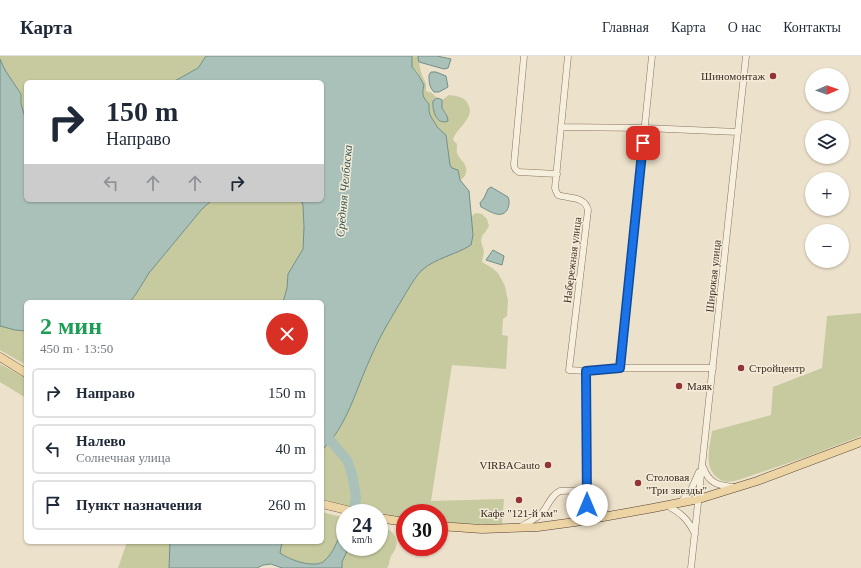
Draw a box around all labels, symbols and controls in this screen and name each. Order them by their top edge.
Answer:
text: Карта [20,17,72,38]
text: Главная [602,20,649,35]
text: Карта [671,20,706,35]
text: О нас [728,20,761,35]
text: Контакты [783,20,841,35]
north arrow [805,68,849,112]
map controls [805,68,849,268]
place label: Шиномонтаж [701,70,765,82]
marker: Шиномонтаж [768,71,778,81]
icon: right [40,96,92,148]
text: 150 m [106,96,178,127]
button: layers [805,120,849,164]
pin [626,126,660,160]
text: Направо [106,129,171,149]
icon: arrive [632,132,654,154]
water label: Средняя Челбаска [333,144,355,238]
icon: left [100,172,122,194]
icon: ahead [142,172,164,194]
icon: ahead [184,172,206,194]
icon: right [226,172,248,194]
button: + [805,172,849,216]
street label: Набережная улица [561,216,583,304]
button: − [805,224,849,268]
street label: Широкая улица [703,239,723,313]
text: 2 мин [40,313,102,339]
button: close [266,313,308,355]
text: 450 m · 13:50 [40,341,113,356]
place label: Стройцентр [749,362,806,374]
marker: Стройцентр [736,363,746,373]
place label: Маяк [687,380,713,392]
marker: Маяк [674,381,684,391]
icon: right [42,382,64,404]
text: Направо [76,385,135,401]
text: 150 m [268,385,306,401]
text: Налево [76,433,126,449]
icon: left [42,438,64,460]
text: 40 m [276,441,306,457]
text: Солнечная улица [76,450,171,465]
place label: VIRBACauto [480,459,541,471]
marker: VIRBACauto [543,460,553,470]
place label: Столовая "Три звезды" [646,471,707,496]
marker: Столовая "Три звезды" [633,478,643,488]
position arrow [566,484,608,526]
icon: arrive [42,494,64,516]
marker: Кафе "121-й км" [514,495,524,505]
text: Пункт назначения [76,497,202,513]
text: 260 m [268,497,306,513]
speed limit sign: 30 [396,504,448,556]
place label: Кафе "121-й км" [481,507,557,519]
text: 24 [352,514,372,536]
text: km/h [352,534,372,545]

